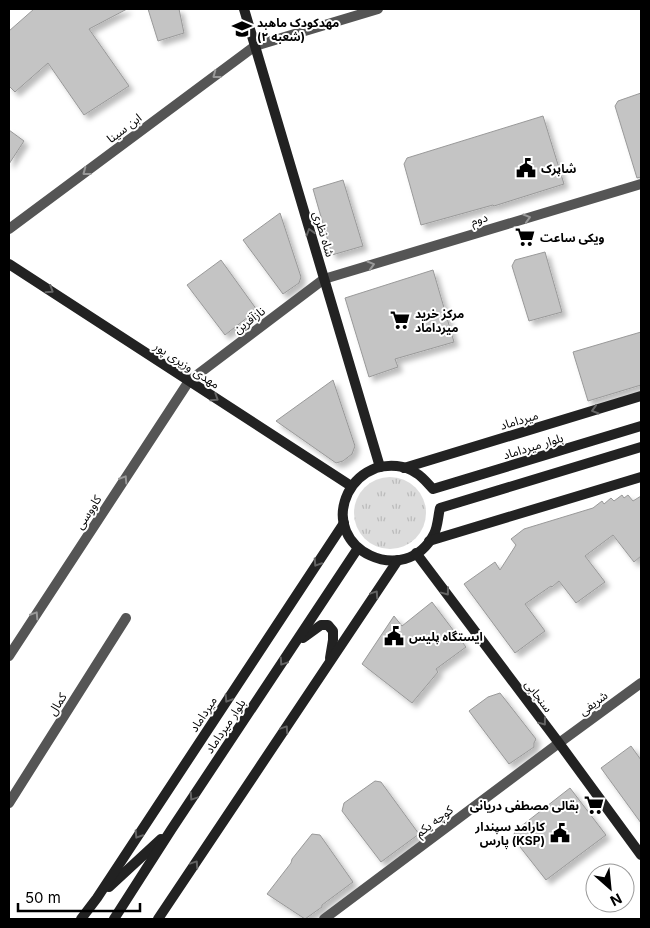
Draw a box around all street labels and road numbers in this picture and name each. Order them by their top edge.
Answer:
street label: ابن سینا [104,110,145,146]
street label: شاه نظری [310,209,338,259]
street label: دوم [469,209,490,231]
street label: نازآفرین [230,303,268,337]
street label: مهدی وزیری پور [150,338,223,393]
street label: میرداماد [498,407,540,433]
street label: بلوار میرداماد [501,430,565,462]
street label: کاووسی [72,491,105,532]
street label: سنجابی [522,677,556,715]
street label: شریفی [576,687,610,719]
street label: کمال [44,689,70,718]
street label: میرداماد [186,693,220,735]
street label: بلوار میرداماد [201,696,249,756]
street label: کوچه یکم [412,801,458,842]

